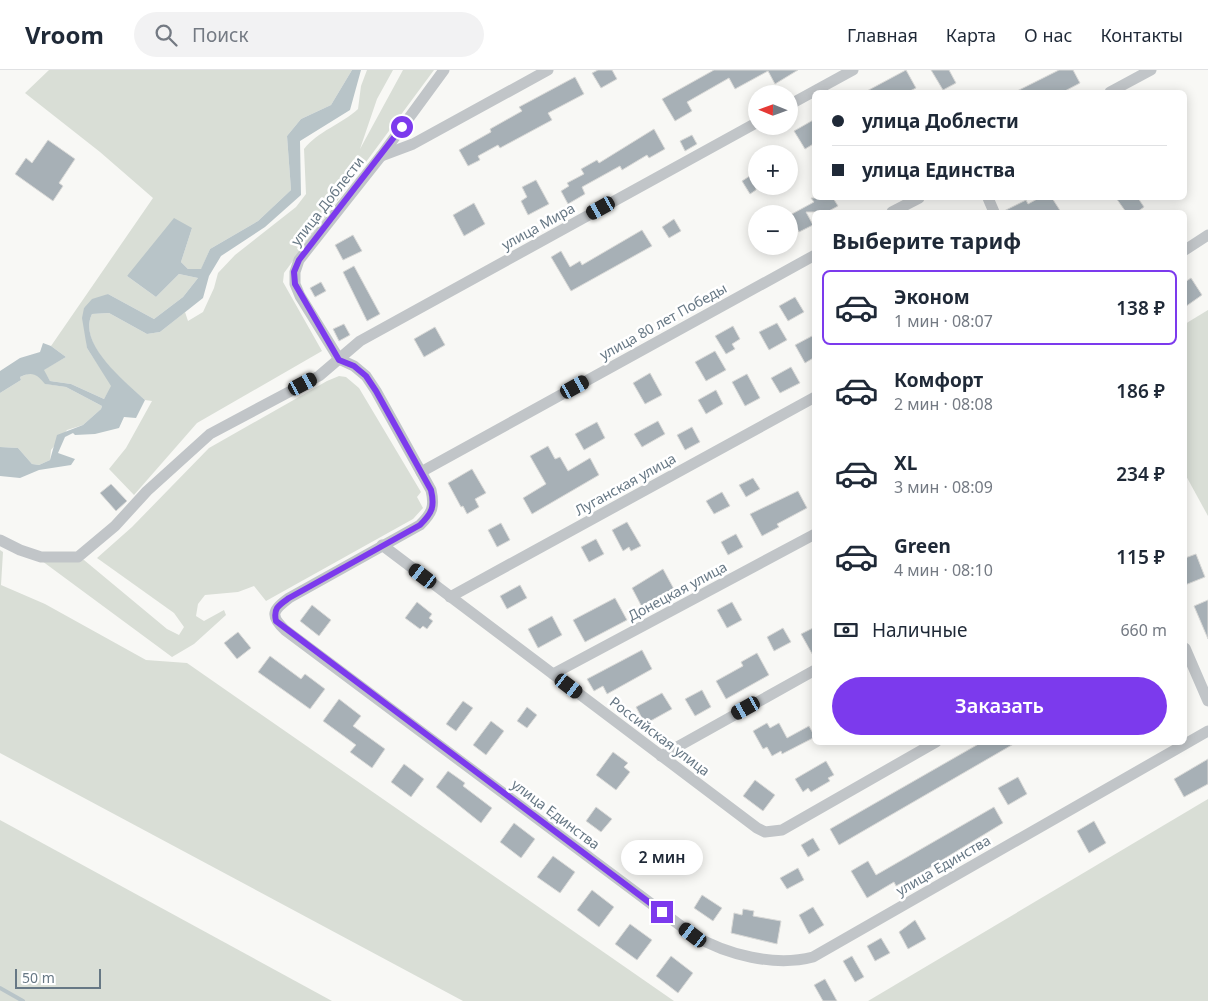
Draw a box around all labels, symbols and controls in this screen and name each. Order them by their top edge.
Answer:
search box [134,12,484,57]
text: Vroom [25,18,104,51]
icon: search [152,21,180,49]
text: Поиск [192,22,248,48]
text: Главная [847,23,918,47]
text: Карта [946,23,996,47]
text: О нас [1024,23,1072,47]
text: Контакты [1100,23,1183,47]
north arrow [748,85,798,135]
map controls [748,85,798,255]
text: улица Доблести [862,108,1019,134]
route start [391,116,413,138]
button: + [748,145,798,195]
street label: улица Доблести [286,153,368,249]
text: улица Единства [862,157,1015,183]
car [584,194,617,222]
street label: улица Мира [498,198,578,254]
button: − [748,205,798,255]
text: Выберите тариф [832,225,1021,255]
street label: улица 80 лет Победы [596,278,730,364]
text: Эконом [894,284,970,310]
icon: car [834,285,879,330]
text: 138 ₽ [1116,295,1165,321]
text: 1 мин · 08:07 [894,310,993,332]
text: Комфорт [894,367,983,393]
icon: car [834,368,879,413]
car [286,370,319,398]
car [558,373,591,401]
text: 186 ₽ [1116,378,1165,404]
text: 2 мин · 08:08 [894,393,993,415]
street label: Луганская улица [571,448,679,520]
text: XL [894,450,917,476]
icon: car [834,451,879,496]
text: 234 ₽ [1116,461,1165,487]
text: 3 мин · 08:09 [894,476,993,498]
text: Green [894,533,951,559]
icon: car [834,534,879,579]
text: 115 ₽ [1116,544,1165,570]
street label: Донецкая улица [624,557,730,625]
text: 4 мин · 08:10 [894,559,993,581]
car [406,561,439,591]
icon: cash [832,616,860,644]
text: Наличные [872,617,967,643]
text: 660 m [1120,619,1167,641]
car [552,671,585,701]
button: Заказать [832,677,1167,735]
street label: Российская улица [606,692,714,780]
car [729,694,762,722]
street label: улица Единства [508,775,604,853]
street label: улица Единства [892,830,994,900]
callout: 2 мин [621,840,703,874]
text: 2 мин [639,846,686,868]
route end [651,901,673,923]
car [676,920,709,950]
scale bar [15,966,101,989]
text: 50 m [22,968,55,987]

